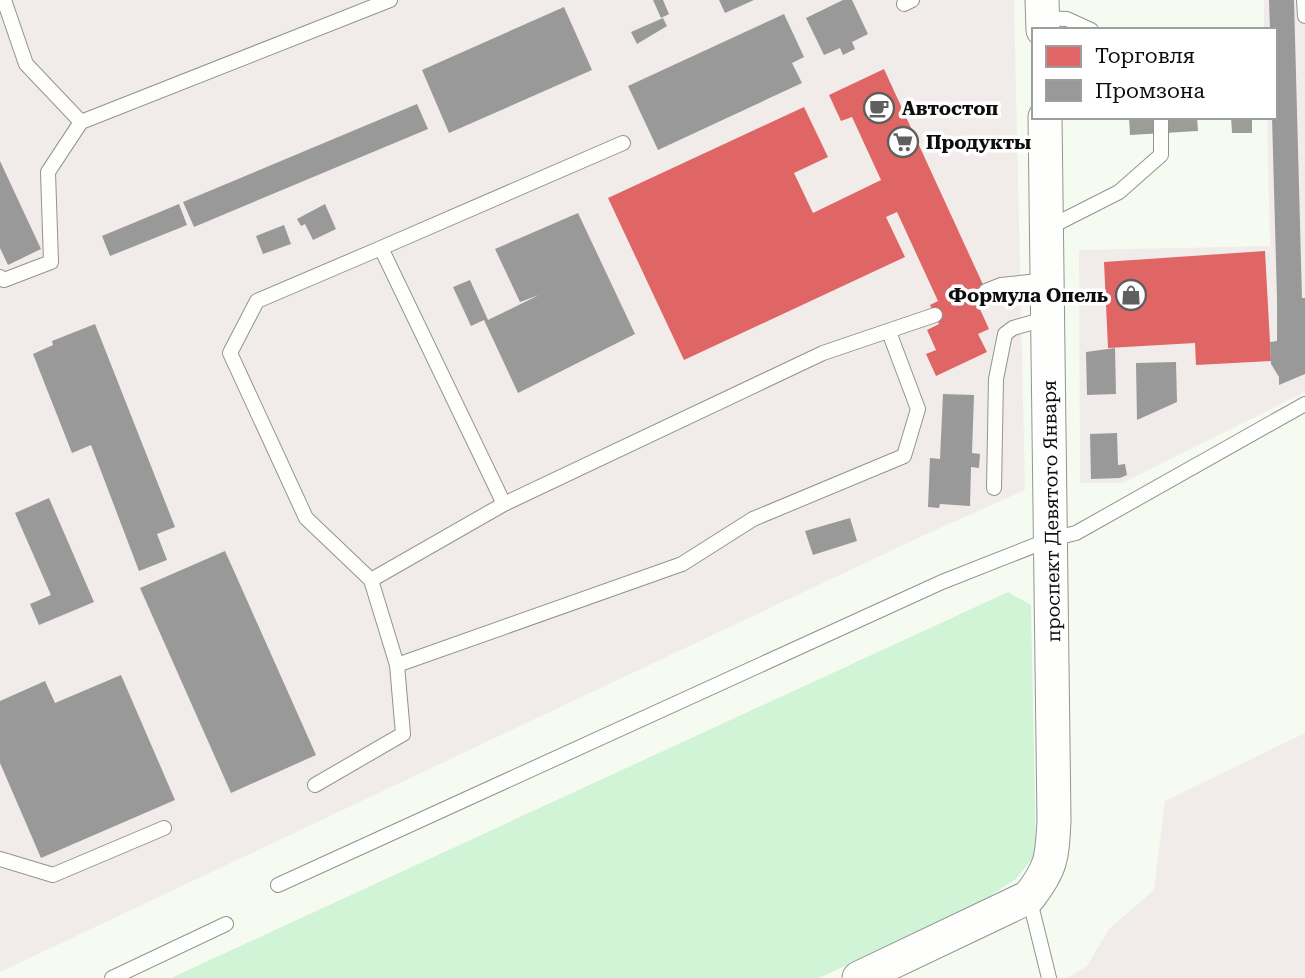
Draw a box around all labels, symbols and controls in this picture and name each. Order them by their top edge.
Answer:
legend [1032,28,1277,119]
text: Торговля [1095,44,1195,68]
text: Промзона [1095,79,1205,103]
cafe icon: Автостоп [862,91,896,125]
place label: Автостоп [902,97,999,120]
supermarket icon: Продукты [886,125,920,159]
place label: Продукты [926,131,1031,154]
shop icon: Формула Опель [1114,278,1148,312]
place label: Формула Опель [948,284,1108,307]
street label: проспект Девятого Января [1038,380,1065,642]

